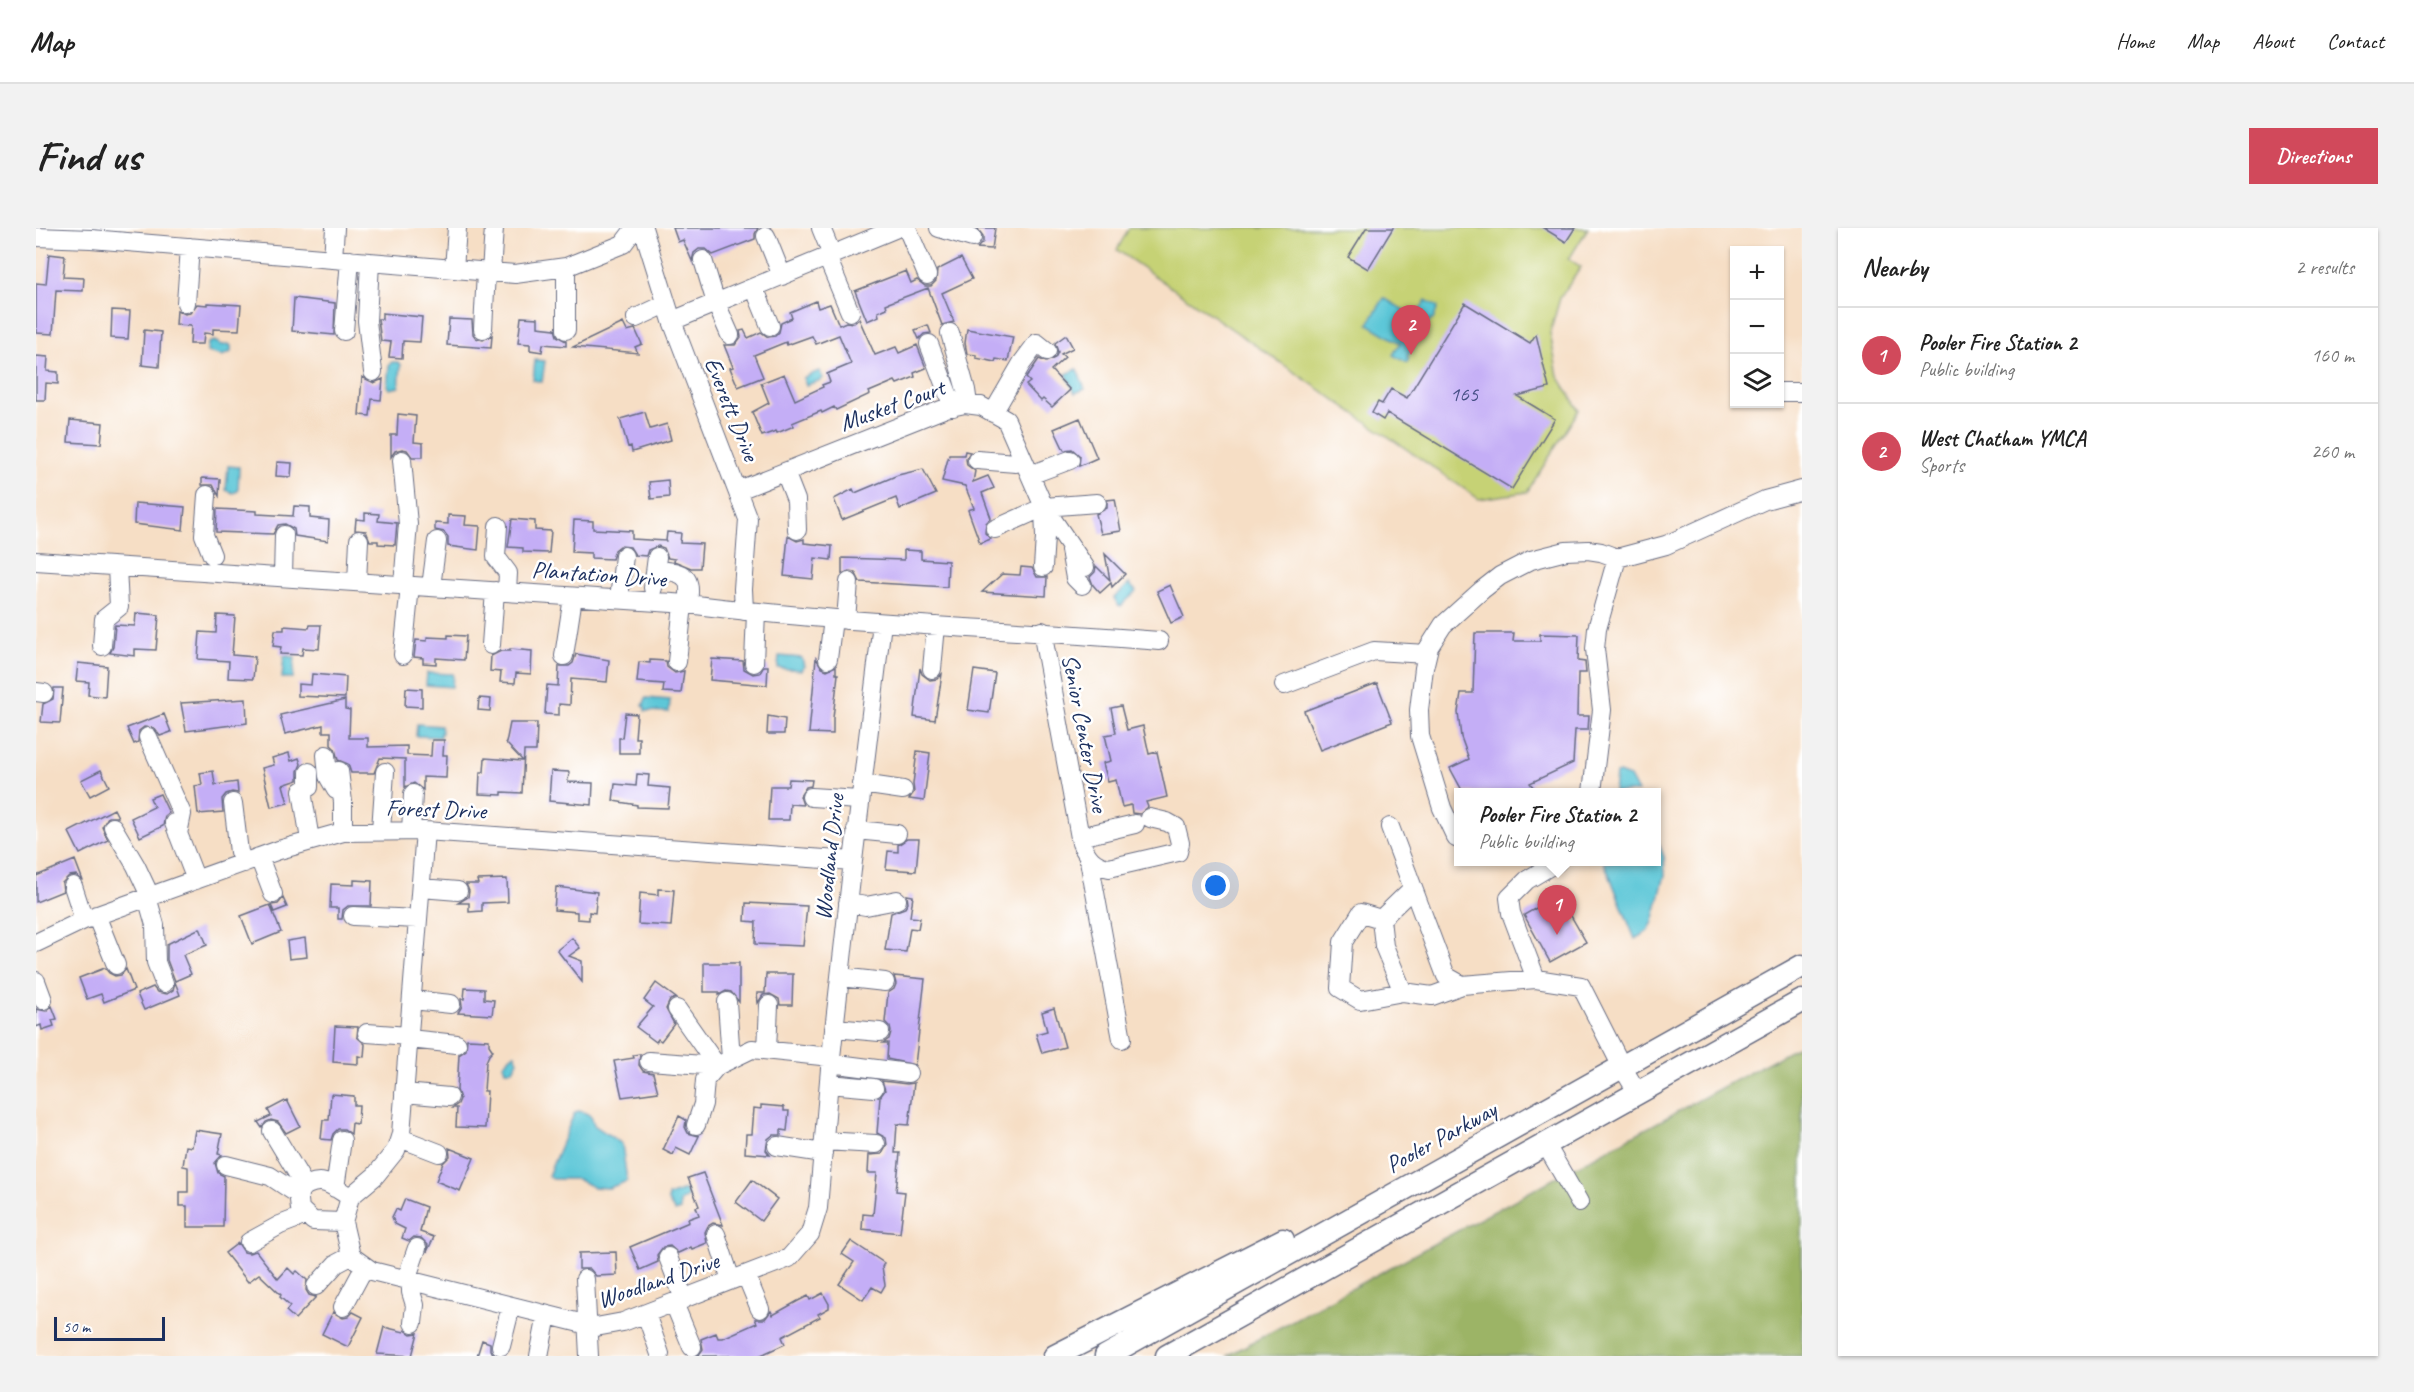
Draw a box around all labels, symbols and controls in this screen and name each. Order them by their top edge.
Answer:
text: Map [30,24,73,59]
text: Home [2116,28,2154,54]
text: Map [2187,28,2219,54]
text: About [2252,28,2294,54]
text: Contact [2327,28,2384,54]
button: Directions [2249,128,2378,184]
text: Find us [36,130,141,183]
map controls [1730,246,1784,408]
button: + [1730,246,1784,300]
text: Nearby [1862,251,1927,284]
text: 2 results [2295,255,2354,280]
button: − [1730,300,1784,354]
pin: 2 [1392,306,1430,355]
text: Pooler Fire Station 2 [1919,329,2077,357]
text: 1 [1877,343,1886,368]
text: 160 m [2311,343,2354,368]
street label: Everett Drive [698,353,767,467]
button: layers [1730,354,1784,408]
text: Public building [1919,357,2014,382]
street label: Musket Court [835,371,951,438]
house number: 165 [1450,381,1480,407]
text: West Chatham YMCA [1919,425,2086,453]
text: 2 [1877,439,1886,464]
text: 260 m [2311,439,2354,464]
text: Sports [1919,453,1964,478]
street label: Plantation Drive [531,554,669,594]
street label: Senior Center Drive [1055,652,1115,817]
popup [1454,788,1661,866]
street label: Woodland Drive [807,790,851,921]
street label: Forest Drive [385,792,489,826]
text: Pooler Fire Station 2 [1479,801,1636,829]
text: Public building [1479,829,1574,854]
your location [1201,871,1230,900]
pin: 1 [1538,886,1576,935]
street label: Pooler Parkway [1380,1093,1503,1180]
street label: Woodland Drive [593,1245,725,1315]
scale bar [54,1314,165,1342]
text: 50 m [63,1317,90,1337]

